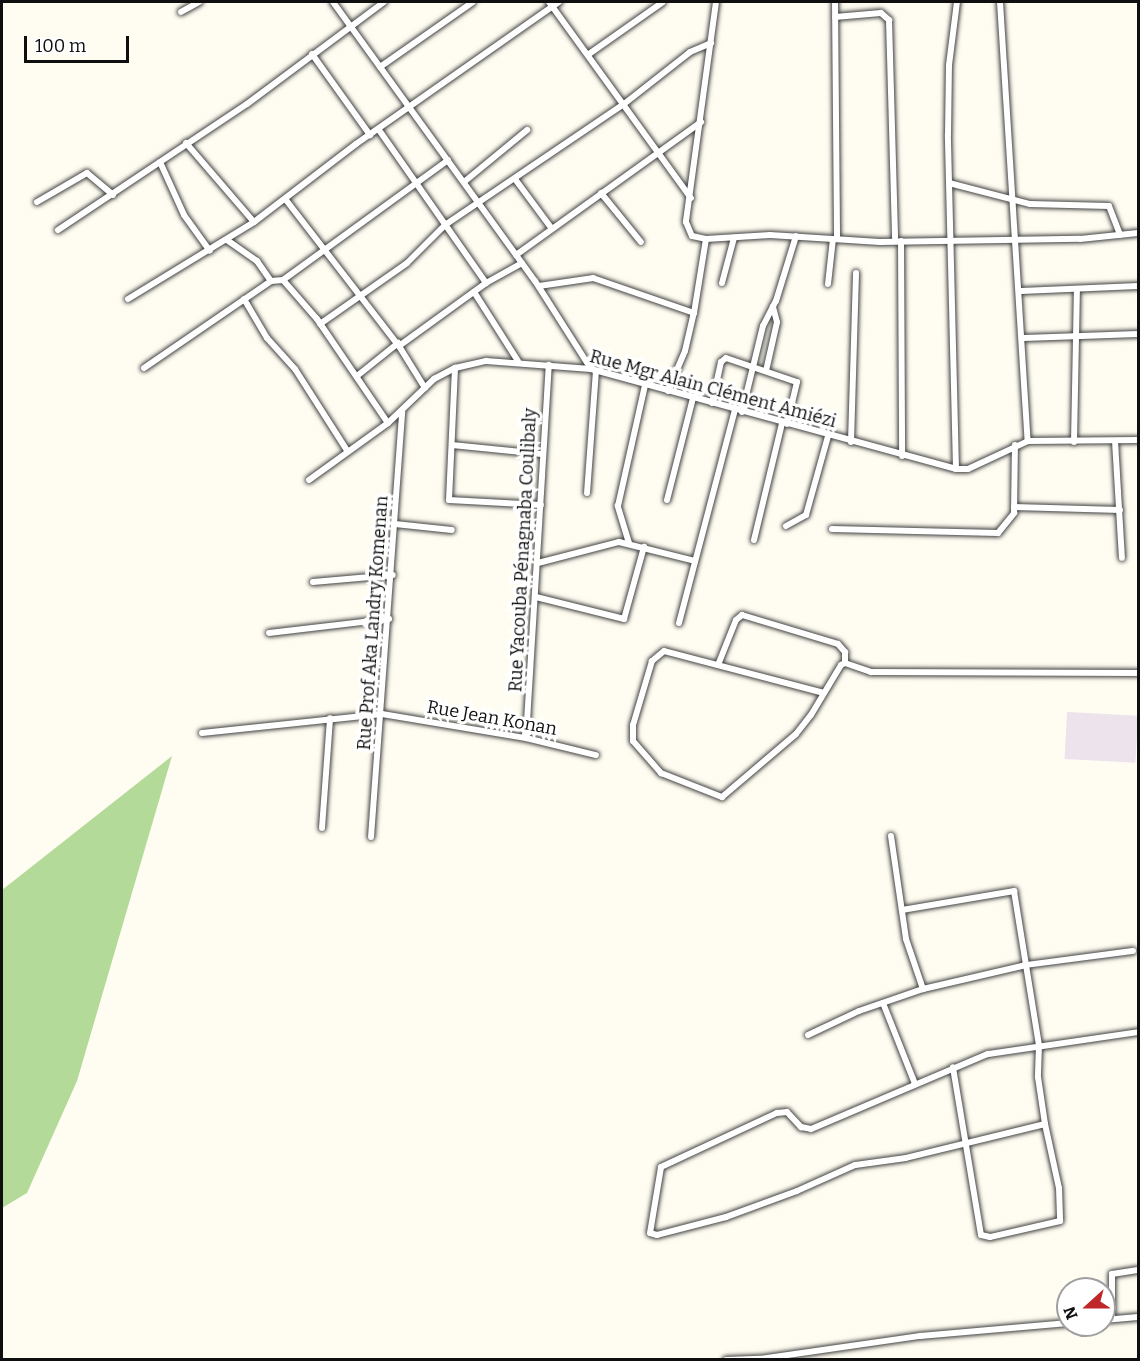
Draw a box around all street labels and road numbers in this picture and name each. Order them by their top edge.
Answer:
street label: Rue Mgr Alain Clément Amiézi [587,346,839,432]
street label: Rue Yacouba Pénagnaba Coulibaly [505,407,541,693]
street label: Rue Prof Aka Landry Komenan [353,495,393,751]
street label: Rue Jean Konan [425,696,559,740]

